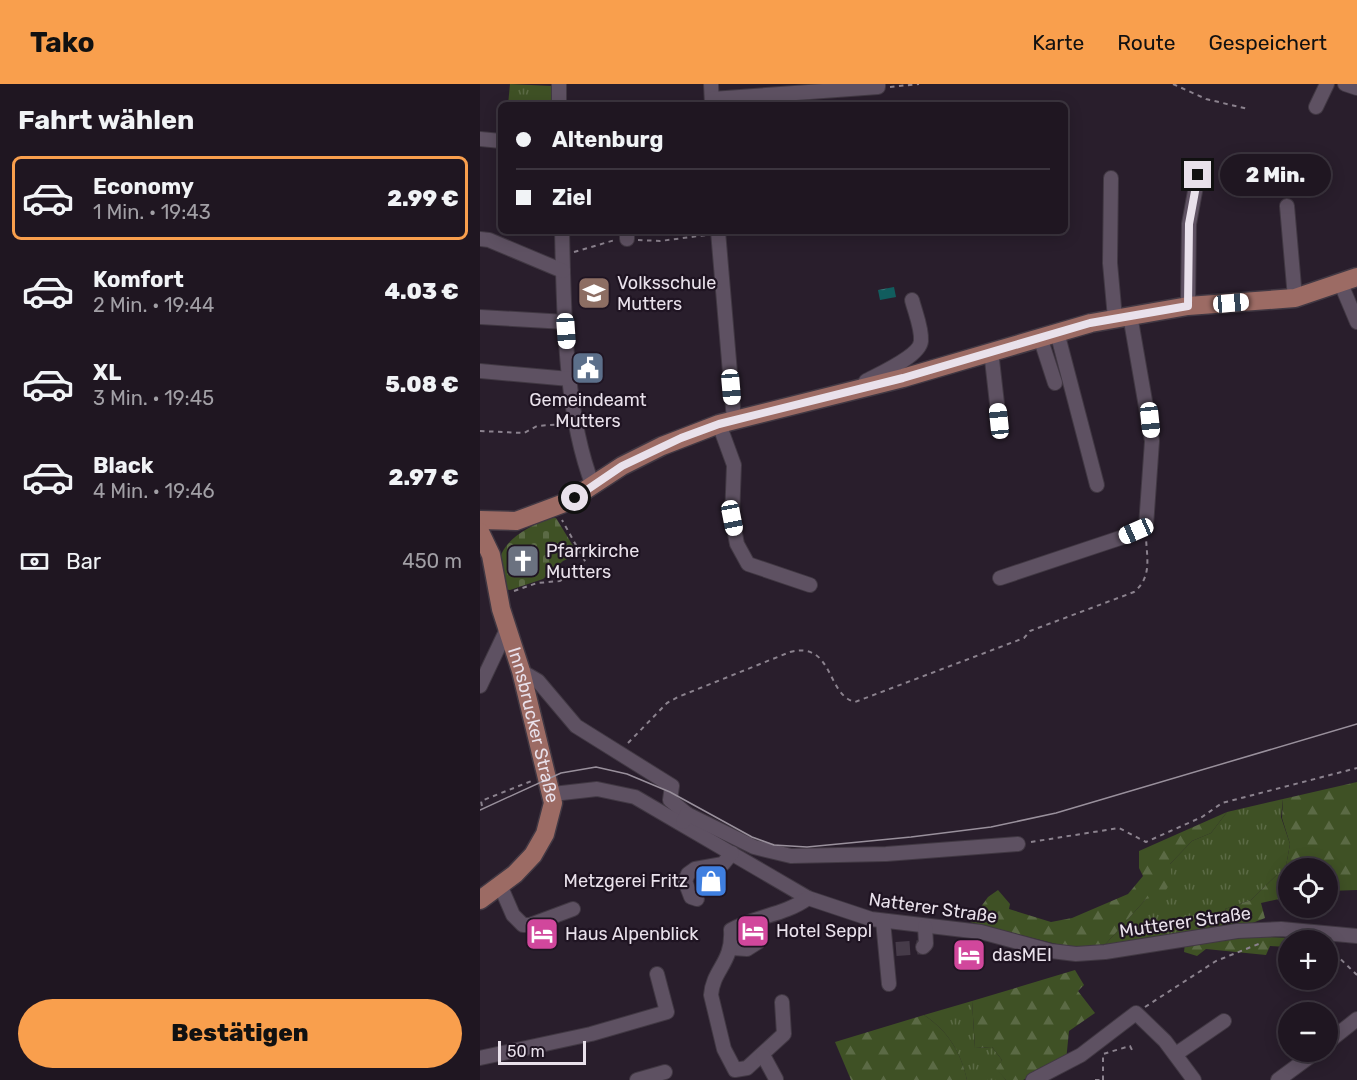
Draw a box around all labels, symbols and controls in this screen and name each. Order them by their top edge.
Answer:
text: Tako [30,26,95,59]
text: Karte [1032,30,1084,55]
text: Route [1117,30,1176,55]
text: Gespeichert [1209,30,1327,55]
text: Fahrt wählen [18,104,194,136]
text: Altenburg [552,126,663,153]
callout: 2 Min. [1219,154,1330,196]
route end [1184,161,1211,188]
text: 2 Min. [1246,163,1305,187]
icon: car [21,171,75,225]
text: Economy [93,173,194,200]
text: Ziel [552,184,592,211]
text: 2.99 € [387,185,459,212]
text: 1 Min. · 19:43 [93,200,211,224]
icon: car [21,264,75,318]
text: Komfort [93,266,184,293]
place label: Volksschule Mutters [617,272,716,315]
school or university icon: Volksschule Mutters [576,275,612,311]
text: 4.03 € [385,278,459,305]
car [1212,292,1250,314]
text: 2 Min. · 19:44 [93,293,214,317]
car [556,312,576,350]
public building icon: Gemeindeamt Mutters [570,350,606,386]
icon: car [21,357,75,411]
text: XL [93,359,121,386]
car [720,368,742,406]
text: 5.08 € [385,371,459,398]
text: 3 Min. · 19:45 [93,386,214,410]
place label: Gemeindeamt Mutters [529,389,647,432]
car [1139,401,1161,439]
car [988,402,1010,440]
icon: car [21,450,75,504]
text: Black [93,452,154,479]
text: 2.97 € [389,464,459,491]
text: 4 Min. · 19:46 [93,479,215,503]
route start [561,484,588,511]
car [720,499,744,537]
car [1116,515,1156,547]
place label: Pfarrkirche Mutters [546,540,639,583]
church icon: Pfarrkirche Mutters [505,543,541,579]
icon: cash [18,545,51,578]
text: Bar [66,548,101,575]
text: 450 m [402,549,462,573]
street label: Innsbrucker Straße [503,644,564,805]
map controls [1278,858,1338,1062]
button: locate [1278,858,1338,918]
shop icon: Metzgerei Fritz [693,863,729,899]
place label: Metzgerei Fritz [564,870,688,892]
street label: Natterer Straße [867,888,999,928]
street label: Mutterer Straße [1118,902,1252,942]
hotel icon: Hotel Seppl [735,913,771,949]
hotel icon: Haus Alpenblick [524,916,560,952]
place label: Hotel Seppl [776,920,872,942]
place label: Haus Alpenblick [565,923,699,945]
button: + [1278,930,1338,990]
hotel icon: dasMEI [951,937,987,973]
place label: dasMEI [992,944,1052,966]
button: Bestätigen [18,999,462,1068]
button: − [1278,1002,1338,1062]
scale bar [498,1038,586,1066]
text: 50 m [507,1042,545,1061]

